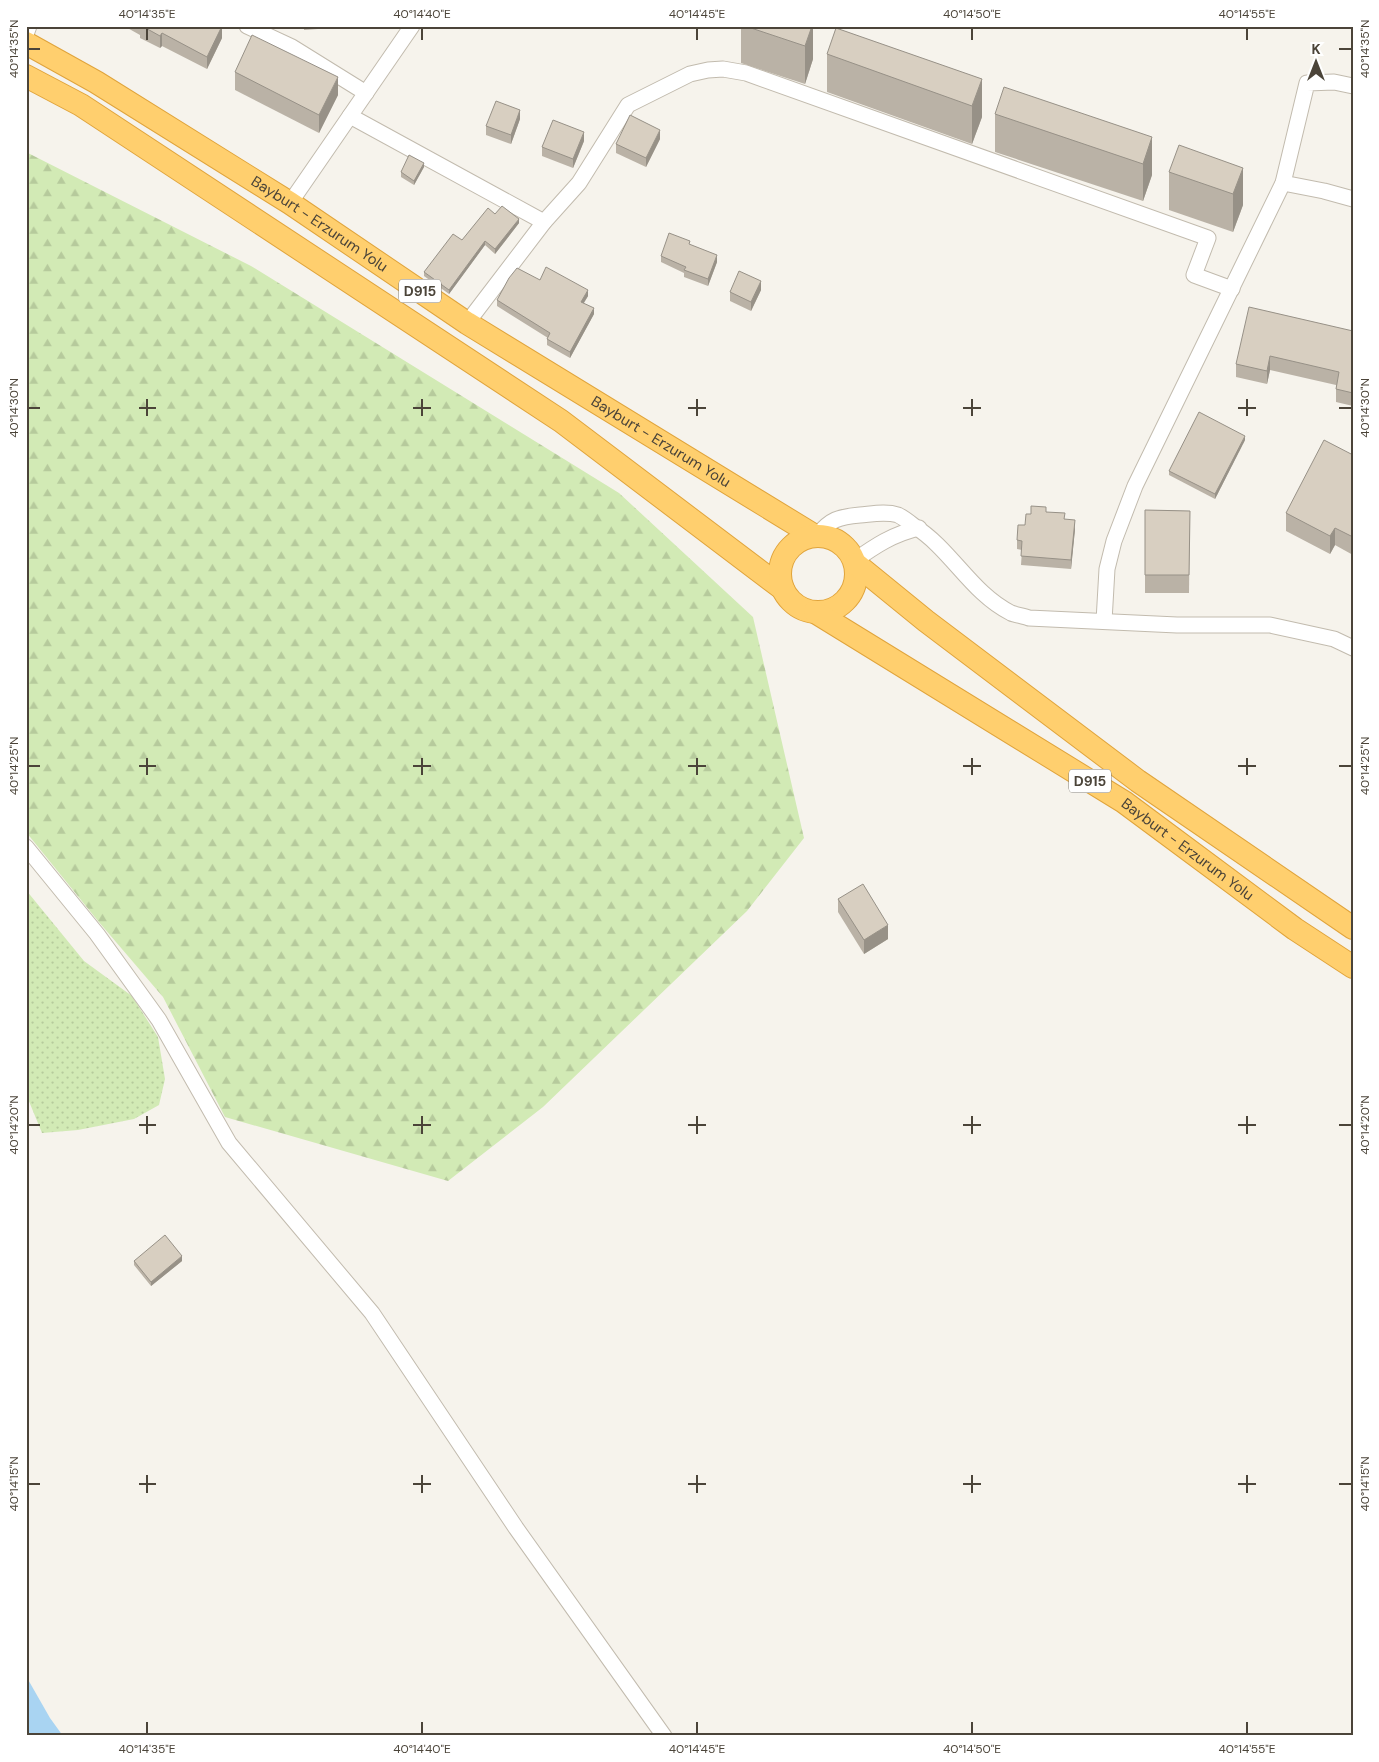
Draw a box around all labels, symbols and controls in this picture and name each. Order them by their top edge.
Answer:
text: 40°14'35"E [118,6,176,22]
text: 40°14'40"E [393,6,451,22]
text: 40°14'45"E [669,6,726,22]
text: 40°14'50"E [943,6,1001,22]
text: 40°14'55"E [1219,6,1276,22]
text: 40°14'35"N [6,20,22,78]
text: 40°14'35"N [1357,20,1373,78]
north arrow [1292,38,1342,88]
text: K [1311,40,1321,58]
street label: Bayburt - Erzurum Yolu [247,171,392,277]
road number: D915 [399,280,441,302]
text: 40°14'30"N [6,378,22,438]
text: 40°14'30"N [1357,378,1373,438]
street label: Bayburt - Erzurum Yolu [587,391,735,492]
text: 40°14'25"N [6,737,22,795]
text: 40°14'25"N [1357,737,1373,795]
road number: D915 [1069,769,1111,792]
street label: Bayburt - Erzurum Yolu [1117,793,1258,905]
text: 40°14'20"N [6,1095,22,1155]
text: 40°14'20"N [1357,1095,1373,1155]
text: 40°14'15"N [6,1456,22,1512]
text: 40°14'15"N [1357,1456,1373,1512]
text: 40°14'35"E [118,1741,176,1757]
text: 40°14'40"E [393,1741,451,1757]
text: 40°14'45"E [669,1741,726,1757]
text: 40°14'50"E [943,1741,1001,1757]
text: 40°14'55"E [1219,1741,1276,1757]

